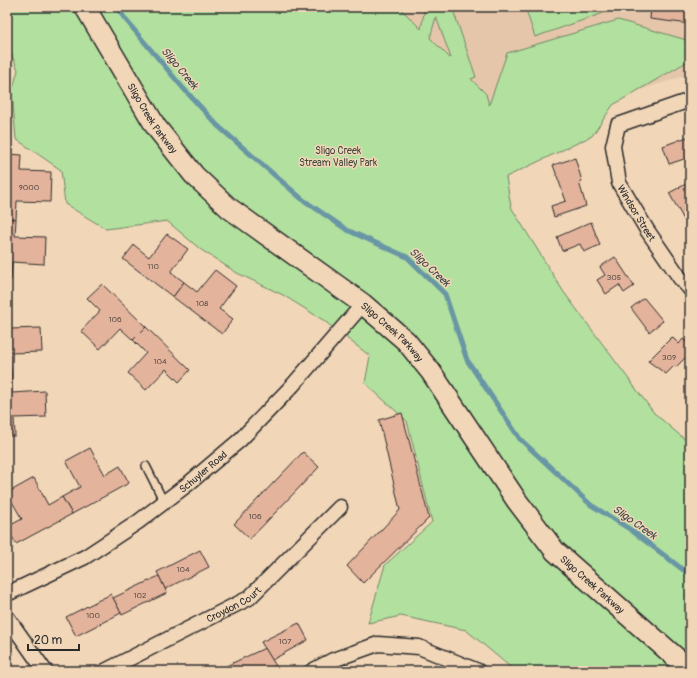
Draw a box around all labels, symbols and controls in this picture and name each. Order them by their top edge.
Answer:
water label: Sligo Creek [158,45,202,93]
street label: Sligo Creek Parkway [124,81,180,156]
park label: Sligo Creek Stream Valley Park [299,145,378,169]
house number: 9000 [19,183,40,192]
street label: Windsor Street [614,183,658,244]
water label: Sligo Creek [407,245,454,290]
house number: 110 [147,262,159,271]
house number: 305 [607,273,621,282]
house number: 108 [196,299,208,308]
street label: Sligo Creek Parkway [358,300,426,365]
house number: 106 [108,315,122,324]
house number: 309 [662,353,676,362]
house number: 104 [153,357,167,366]
street label: Schuyler Road [177,449,230,496]
water label: Sligo Creek [610,503,660,543]
house number: 106 [248,512,262,521]
street label: Sligo Creek Parkway [557,553,627,617]
house number: 104 [176,565,190,574]
street label: Croydon Court [205,584,265,626]
house number: 102 [133,591,147,600]
house number: 100 [86,611,101,620]
scale bar [28,626,79,652]
text: 20 m [34,633,63,648]
house number: 107 [279,637,292,646]

